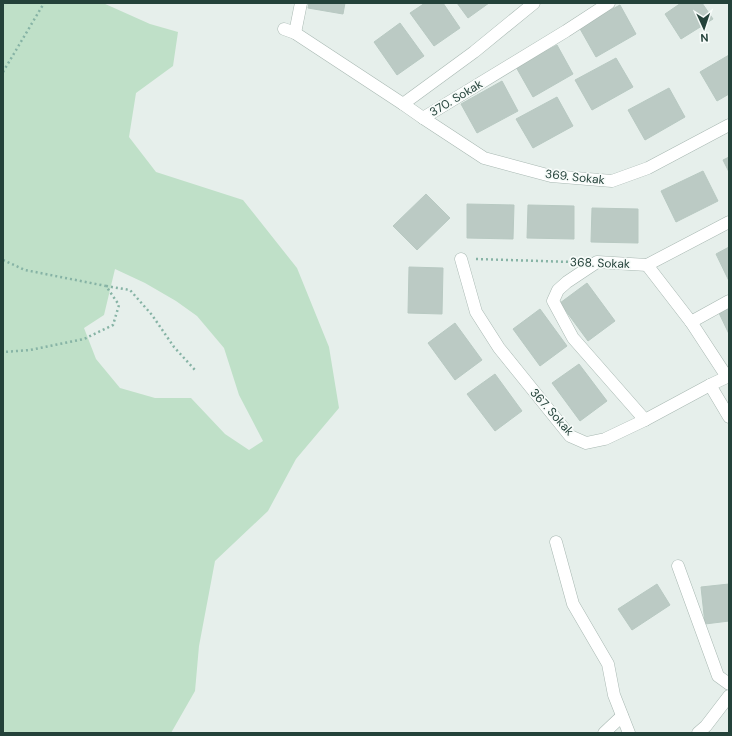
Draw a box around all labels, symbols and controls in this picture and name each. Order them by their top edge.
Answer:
north arrow [684,8,724,48]
text: N [700,31,709,45]
street label: 370. Sokak [427,76,485,120]
street label: 369. Sokak [544,166,606,188]
street label: 368. Sokak [570,254,630,272]
street label: 367. Sokak [527,385,577,439]

